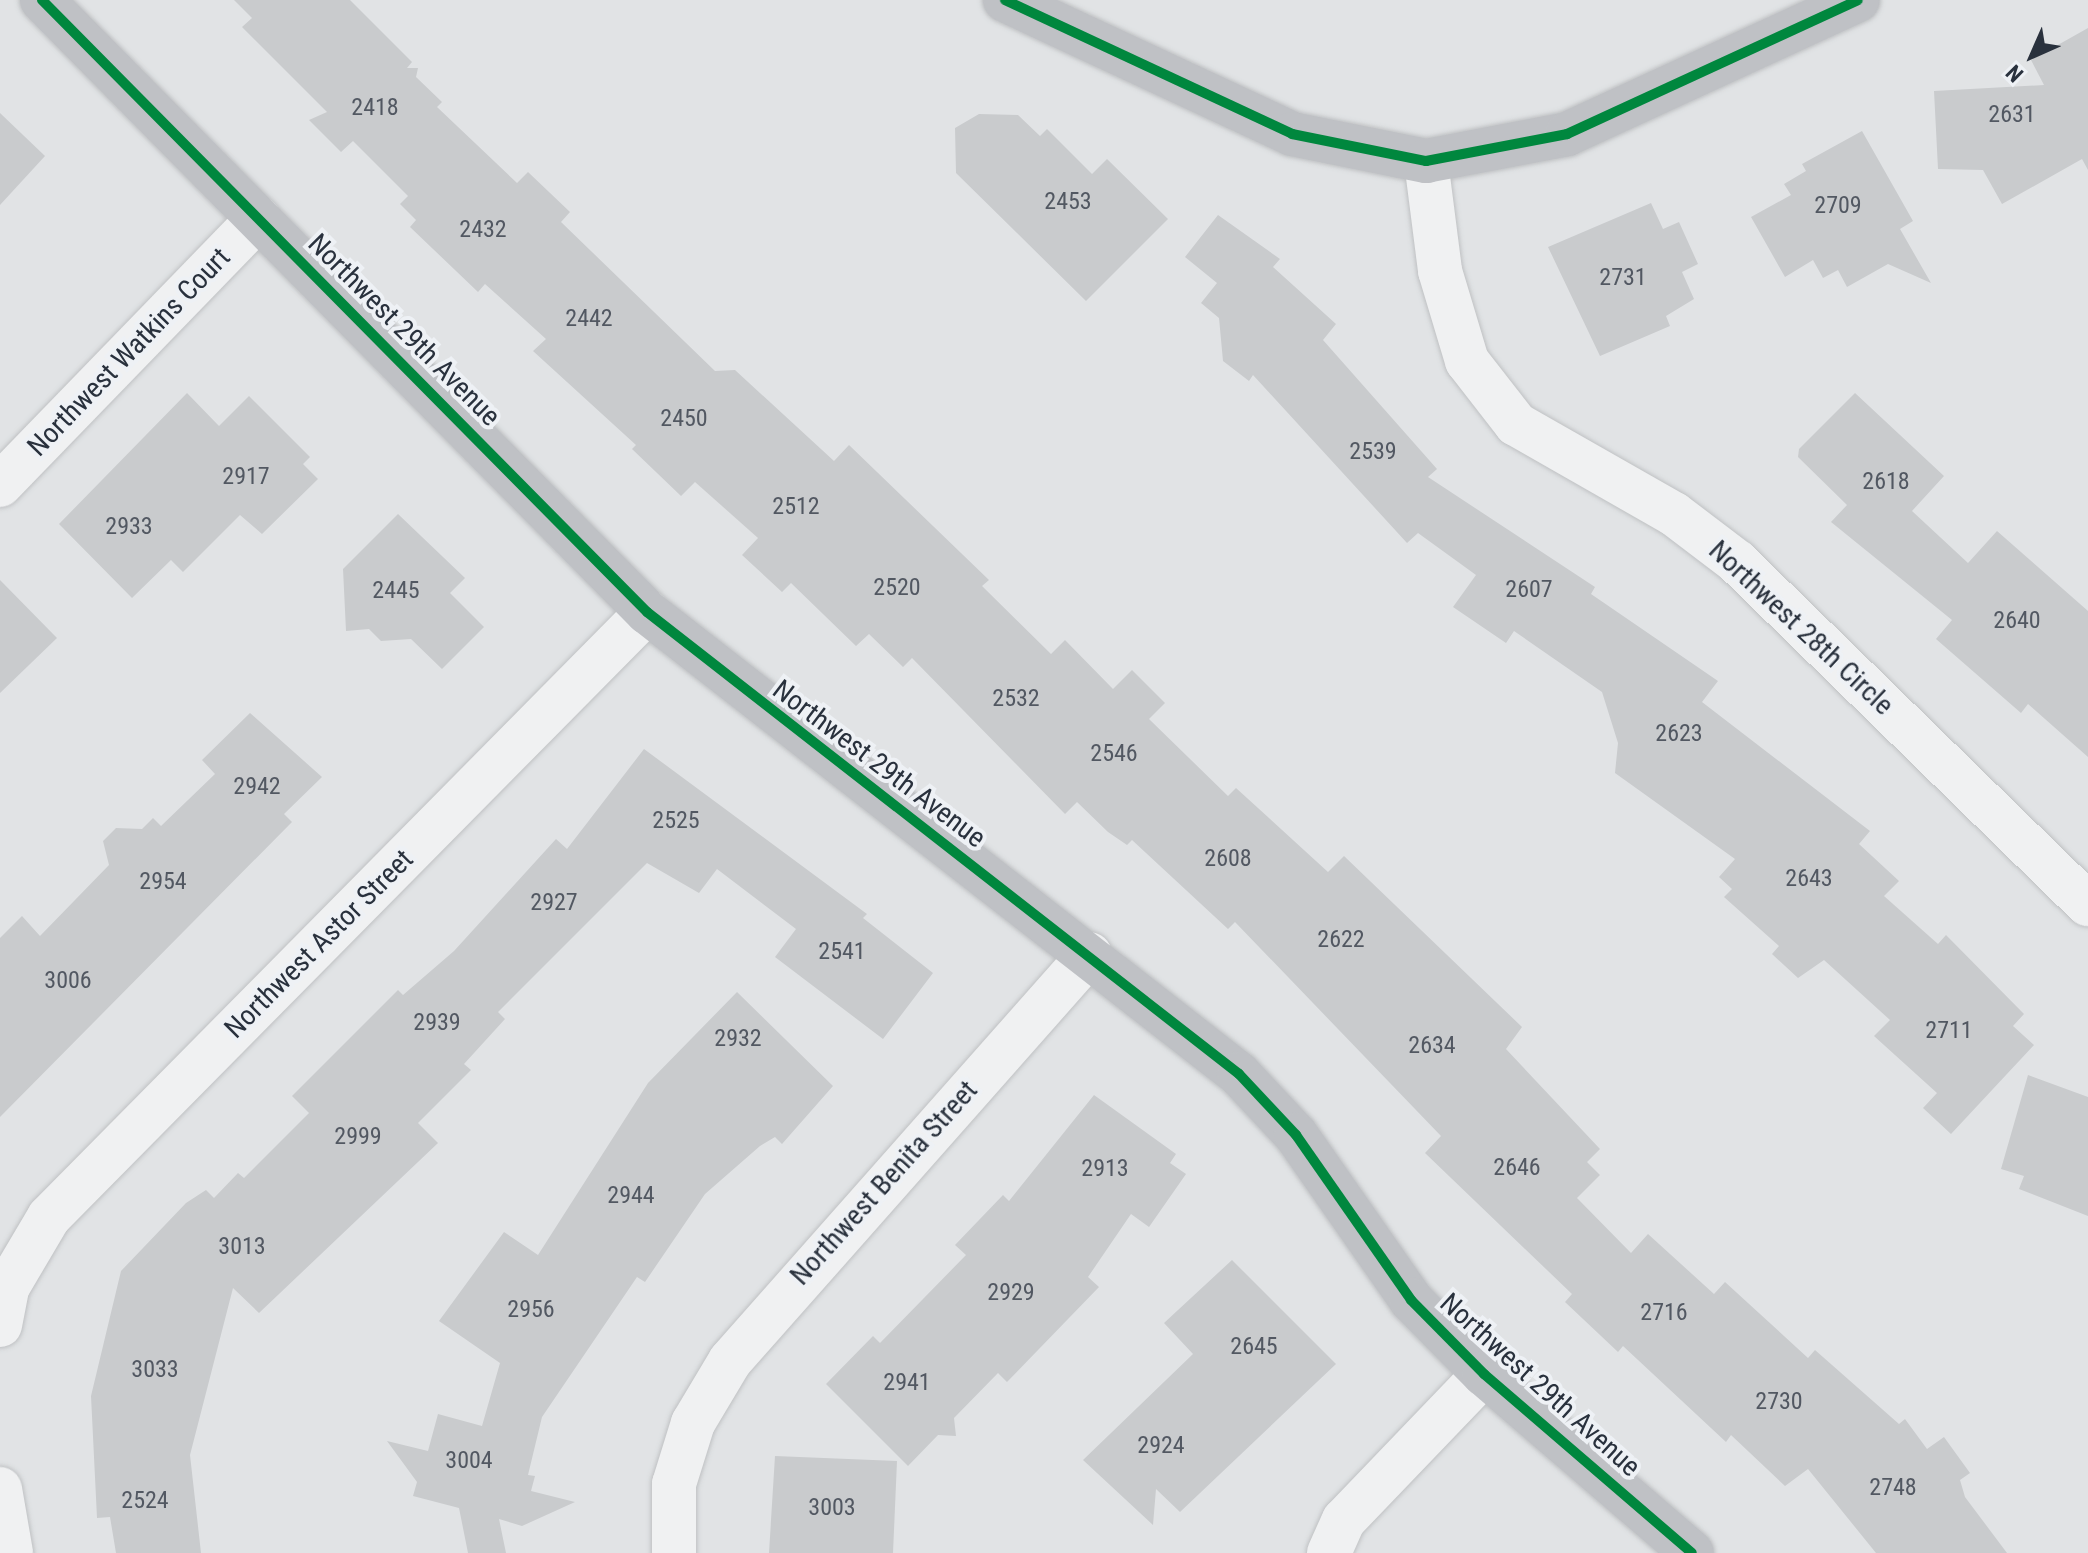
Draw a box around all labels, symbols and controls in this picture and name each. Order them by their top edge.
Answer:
north arrow [1992,16,2072,96]
text: N [2001,60,2028,87]
house number: 2418 [351,94,399,122]
house number: 2631 [1988,101,2036,129]
house number: 2453 [1044,188,1092,216]
house number: 2709 [1814,192,1862,220]
house number: 2432 [459,216,507,244]
street label: Northwest 29th Avenue [301,227,507,433]
street label: Northwest Watkins Court [21,241,237,463]
house number: 2731 [1599,264,1647,292]
house number: 2442 [565,305,613,333]
house number: 2450 [660,405,708,433]
house number: 2539 [1349,438,1397,466]
house number: 2917 [222,463,270,491]
house number: 2618 [1862,468,1910,496]
house number: 2512 [772,493,820,521]
house number: 2933 [105,513,153,541]
street label: Northwest 28th Circle [1702,534,1900,722]
house number: 2520 [873,574,921,602]
house number: 2607 [1505,576,1553,604]
house number: 2445 [372,577,420,605]
house number: 2640 [1993,607,2041,635]
street label: Northwest 29th Avenue [766,673,992,855]
house number: 2532 [992,685,1040,713]
house number: 2623 [1655,720,1703,748]
house number: 2546 [1090,740,1138,768]
house number: 2942 [233,773,281,801]
house number: 2525 [652,807,700,835]
street label: Northwest Astor Street [218,843,420,1045]
house number: 2608 [1204,845,1252,873]
house number: 2643 [1785,865,1833,893]
house number: 2954 [139,868,187,896]
house number: 2927 [530,889,578,917]
house number: 2622 [1317,926,1365,954]
house number: 2541 [818,938,866,966]
house number: 3006 [44,967,92,995]
house number: 2939 [413,1009,461,1037]
house number: 2711 [1925,1017,1973,1045]
house number: 2932 [714,1025,762,1053]
house number: 2634 [1408,1032,1456,1060]
street label: Northwest Benita Street [783,1074,985,1292]
house number: 2999 [334,1123,382,1151]
house number: 2646 [1493,1154,1541,1182]
house number: 2913 [1081,1155,1129,1183]
house number: 2944 [607,1182,655,1210]
house number: 3013 [218,1233,266,1261]
house number: 2929 [987,1279,1035,1307]
street label: Northwest 29th Avenue [1433,1286,1647,1484]
house number: 2956 [507,1296,555,1324]
house number: 2716 [1640,1299,1688,1327]
house number: 2645 [1230,1333,1278,1361]
house number: 3033 [131,1356,179,1384]
house number: 2941 [883,1369,931,1397]
house number: 2730 [1755,1388,1803,1416]
house number: 2924 [1137,1432,1185,1460]
house number: 3004 [445,1447,493,1475]
house number: 2748 [1869,1474,1917,1502]
house number: 2524 [121,1487,169,1515]
house number: 3003 [808,1494,856,1522]

